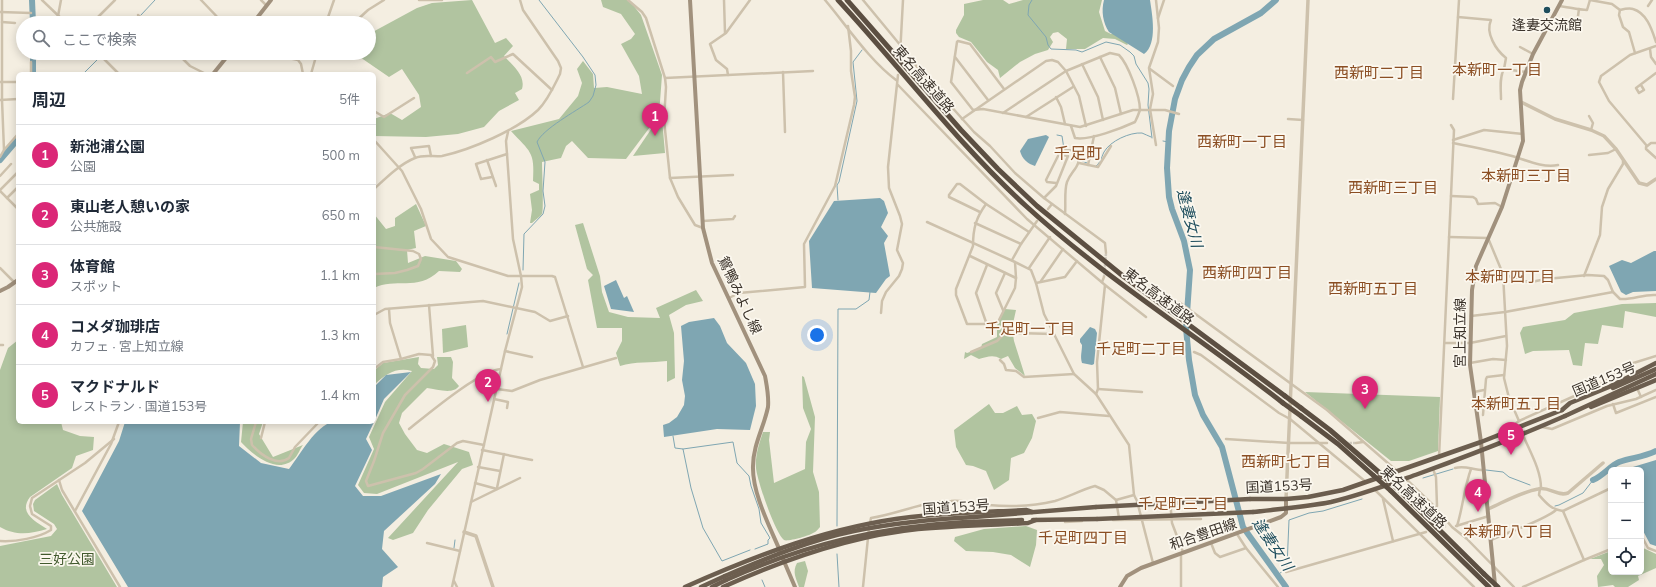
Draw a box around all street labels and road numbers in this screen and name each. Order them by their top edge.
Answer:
street label: 東名高速道路 [890,41,958,117]
street label: 鴛鴨みよし線 [714,253,766,337]
street label: 東名高速道路 [1120,264,1198,328]
street label: 宮上知立線 [1451,298,1469,368]
street label: 国道153号 [1570,358,1638,400]
street label: 東名高速道路 [1377,462,1451,532]
street label: 国道153号 [1245,475,1313,497]
street label: 国道153号 [922,496,990,518]
street label: 和合豊田線 [1167,514,1239,554]

